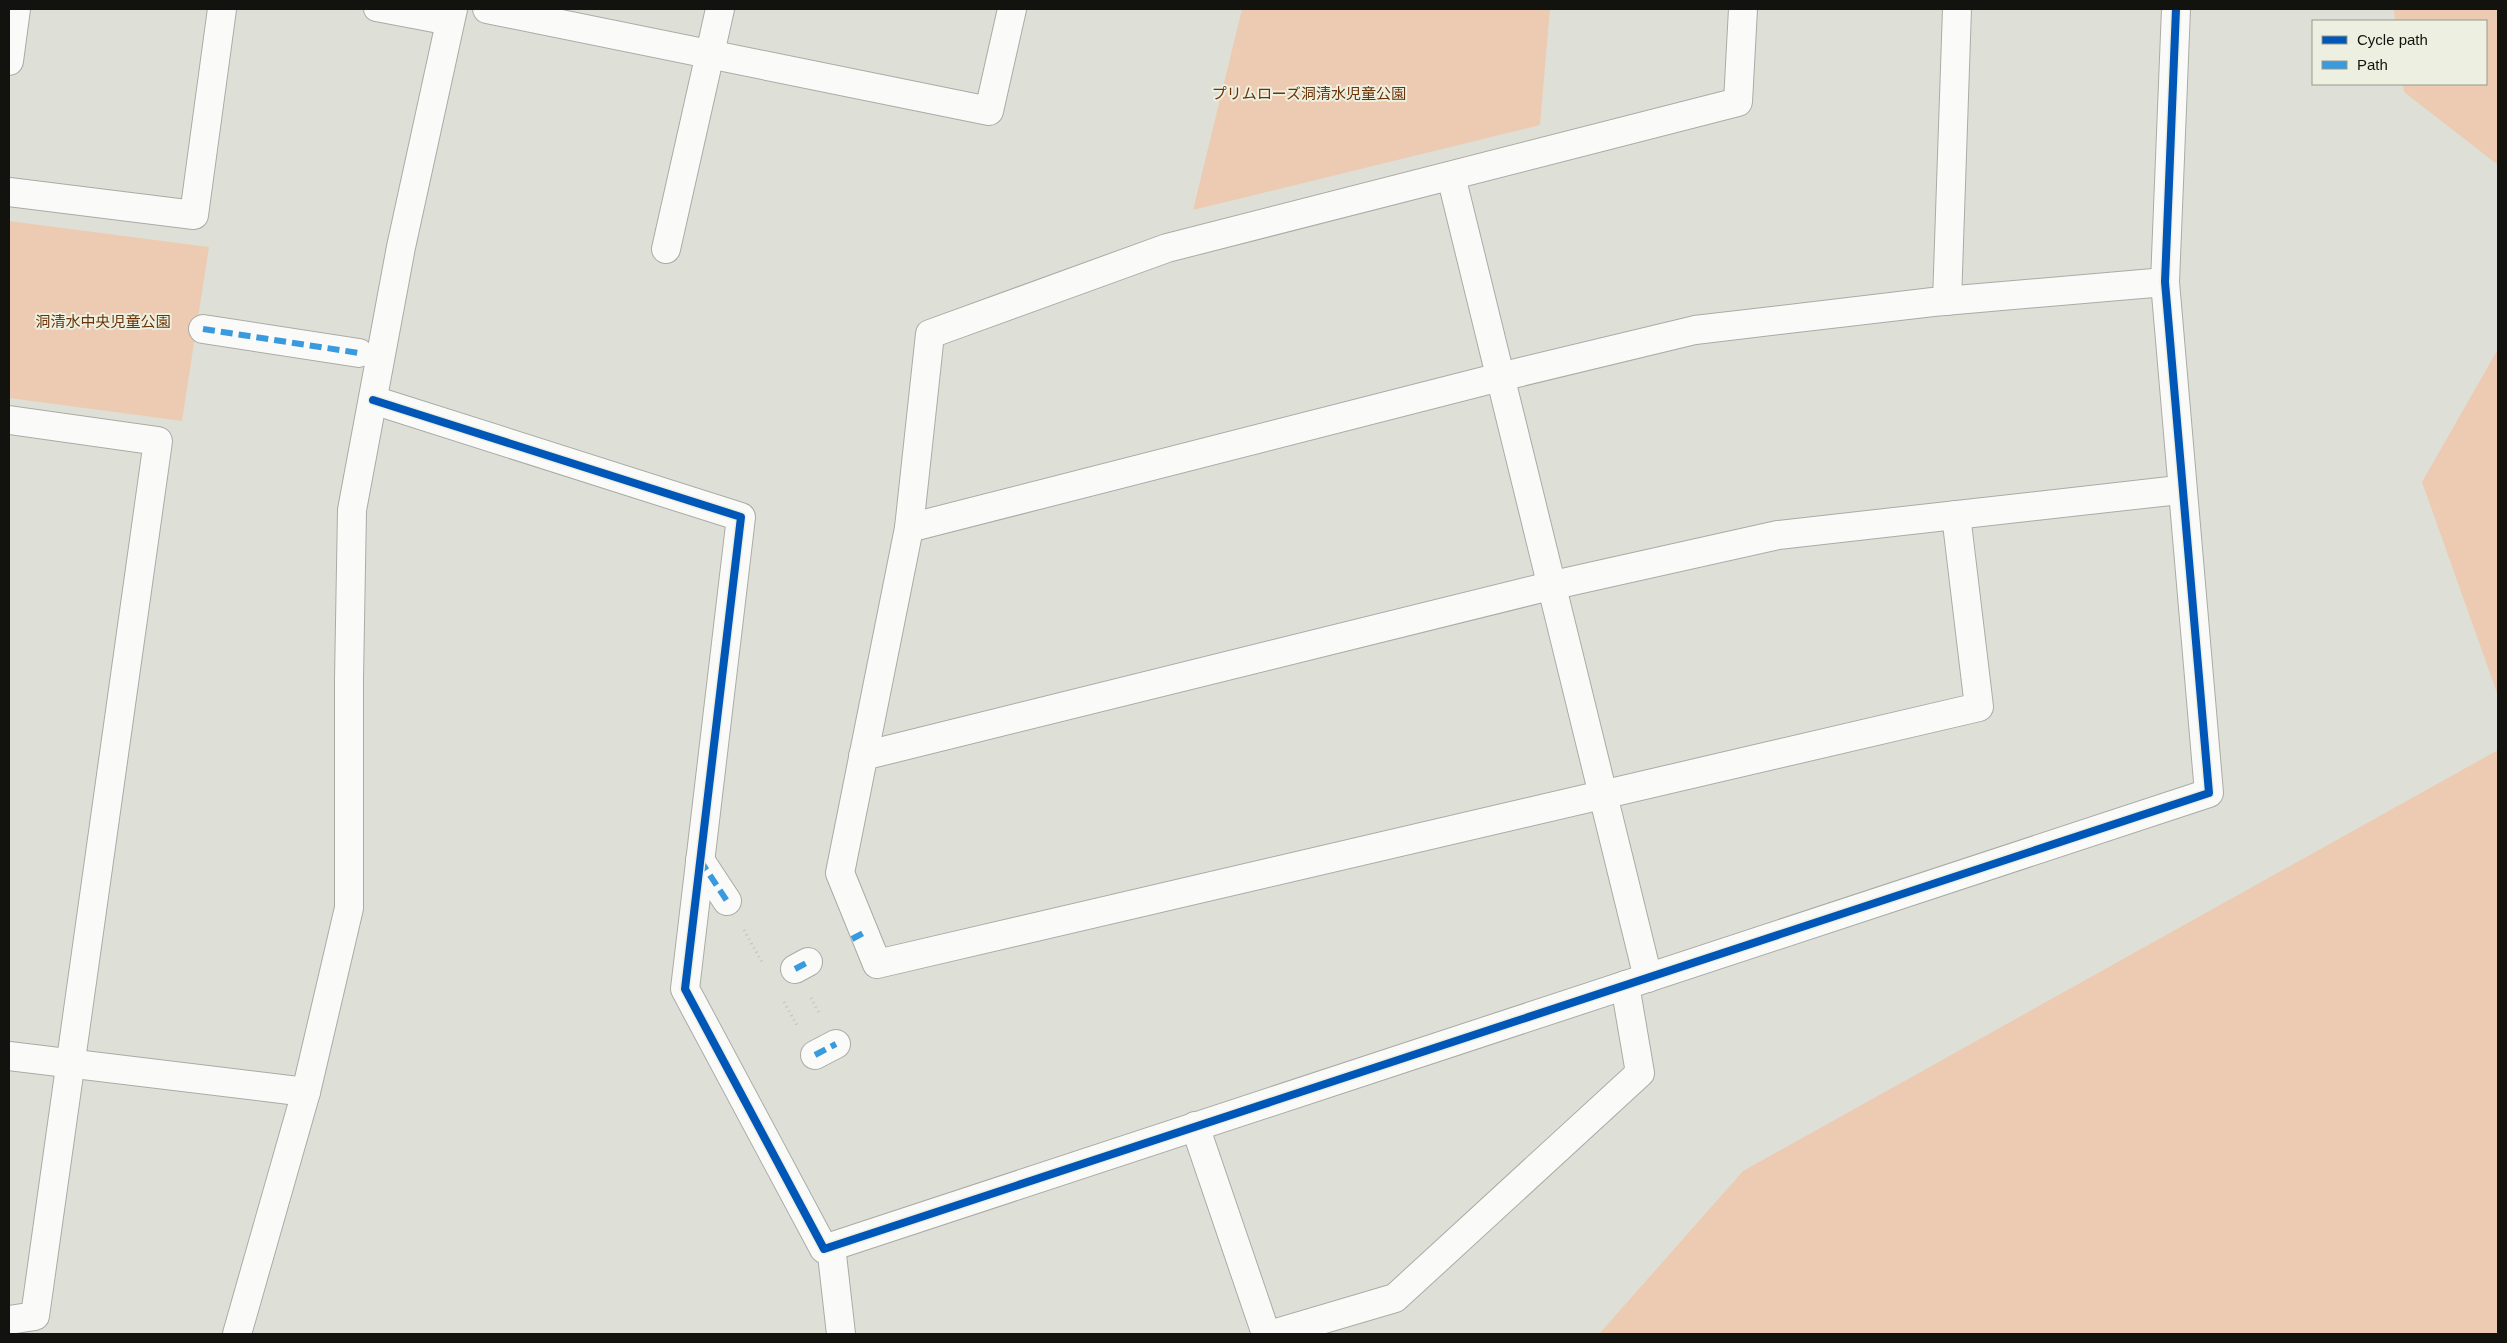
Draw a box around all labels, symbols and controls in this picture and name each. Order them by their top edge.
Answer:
legend [2312,20,2487,85]
text: Cycle path [2357,31,2428,48]
text: Path [2357,56,2388,73]
park label: プリムローズ洞清水児童公園 [1212,85,1406,102]
park label: 洞清水中央児童公園 [35,313,171,330]

